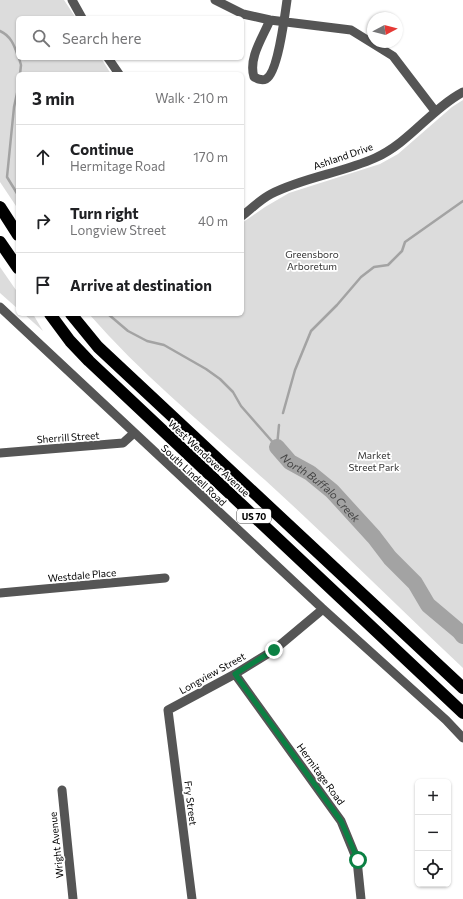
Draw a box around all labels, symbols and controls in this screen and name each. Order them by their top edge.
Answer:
north arrow [367,12,403,48]
search box [16,16,244,60]
icon: search [30,27,52,49]
text: Search here [62,29,141,47]
text: 3 min [32,88,75,109]
text: Walk · 210 m [155,90,228,106]
text: Continue [70,140,134,158]
street label: Ashland Drive [311,140,375,172]
icon: ahead [32,146,54,168]
text: 170 m [193,149,228,165]
text: Hermitage Road [70,158,165,174]
text: Turn right [70,204,139,222]
icon: right [32,210,54,232]
text: 40 m [198,213,228,229]
text: Longview Street [70,222,166,238]
park label: Greensboro Arboretum [285,248,339,272]
icon: arrive [32,274,54,296]
text: Arrive at destination [70,276,212,294]
street label: West Wendover Avenue [166,417,252,499]
street label: Sherrill Street [36,429,100,445]
street label: South Lindell Road [159,442,229,508]
park label: Market Street Park [348,449,400,473]
water label: North Buffalo Creek [278,450,364,525]
road number: US 70 [237,509,271,523]
street label: Westdale Place [47,566,117,584]
route end [265,641,283,659]
street label: Longview Street [177,650,247,696]
street label: Hermitage Road [295,741,348,807]
map controls [415,779,451,887]
button: + [415,779,451,815]
street label: Fry Street [182,780,200,826]
street label: Wright Avenue [47,811,65,879]
button: − [415,815,451,851]
route start [349,851,367,869]
button: locate [415,851,451,887]

